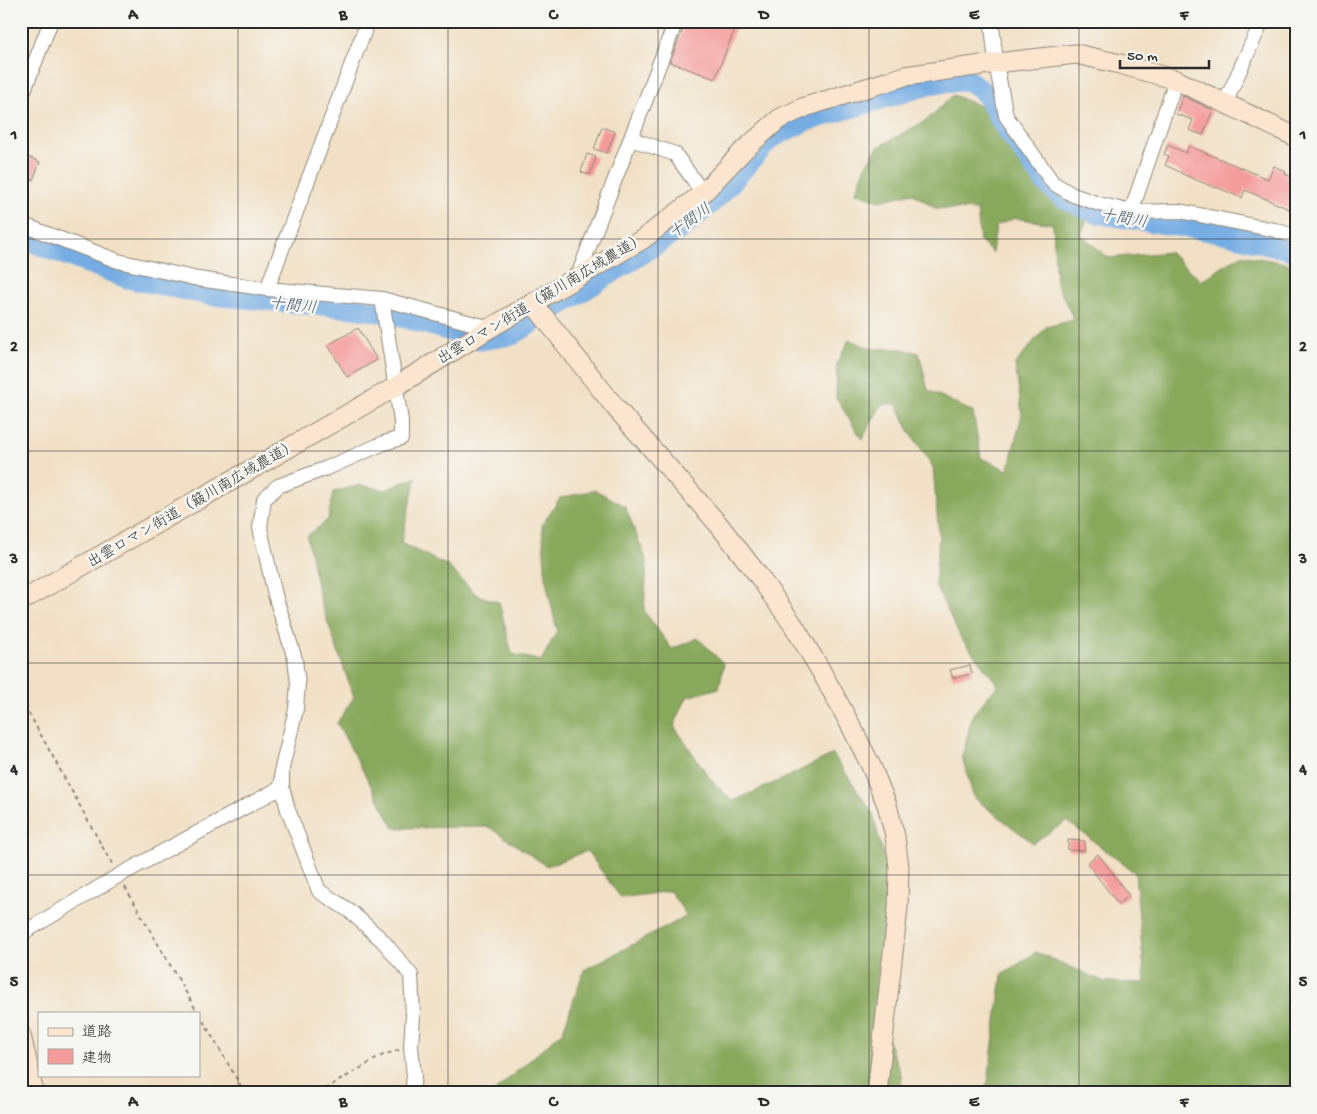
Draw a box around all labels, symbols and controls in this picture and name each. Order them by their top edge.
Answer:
text: A [127,7,139,26]
text: B [338,7,348,26]
text: C [548,7,559,26]
text: D [757,7,770,26]
text: E [969,7,980,26]
text: F [1179,7,1190,26]
scale bar [1120,38,1208,70]
text: 50 m [1127,48,1158,66]
text: 1 [10,127,17,146]
text: 1 [1299,127,1306,146]
water label: 十間川 [666,200,716,245]
water label: 十間川 [1098,206,1149,234]
street label: 出雲ロマン街道（簸川南広域農道） [434,229,650,369]
water label: 十間川 [268,295,318,319]
text: 2 [10,339,18,358]
text: 2 [1299,339,1307,358]
street label: 出雲ロマン街道（簸川南広域農道） [84,436,301,573]
text: 3 [9,551,18,570]
text: 3 [1298,551,1307,570]
text: 4 [9,762,18,781]
text: 4 [1298,762,1307,781]
text: 5 [10,974,19,993]
text: 5 [1299,974,1308,993]
legend [38,1012,200,1076]
text: 道路 [82,1024,112,1042]
text: 建物 [82,1050,112,1068]
text: A [127,1094,139,1113]
text: B [338,1094,348,1113]
text: C [548,1094,559,1113]
text: D [757,1094,770,1113]
text: E [969,1094,980,1113]
text: F [1179,1094,1190,1113]

